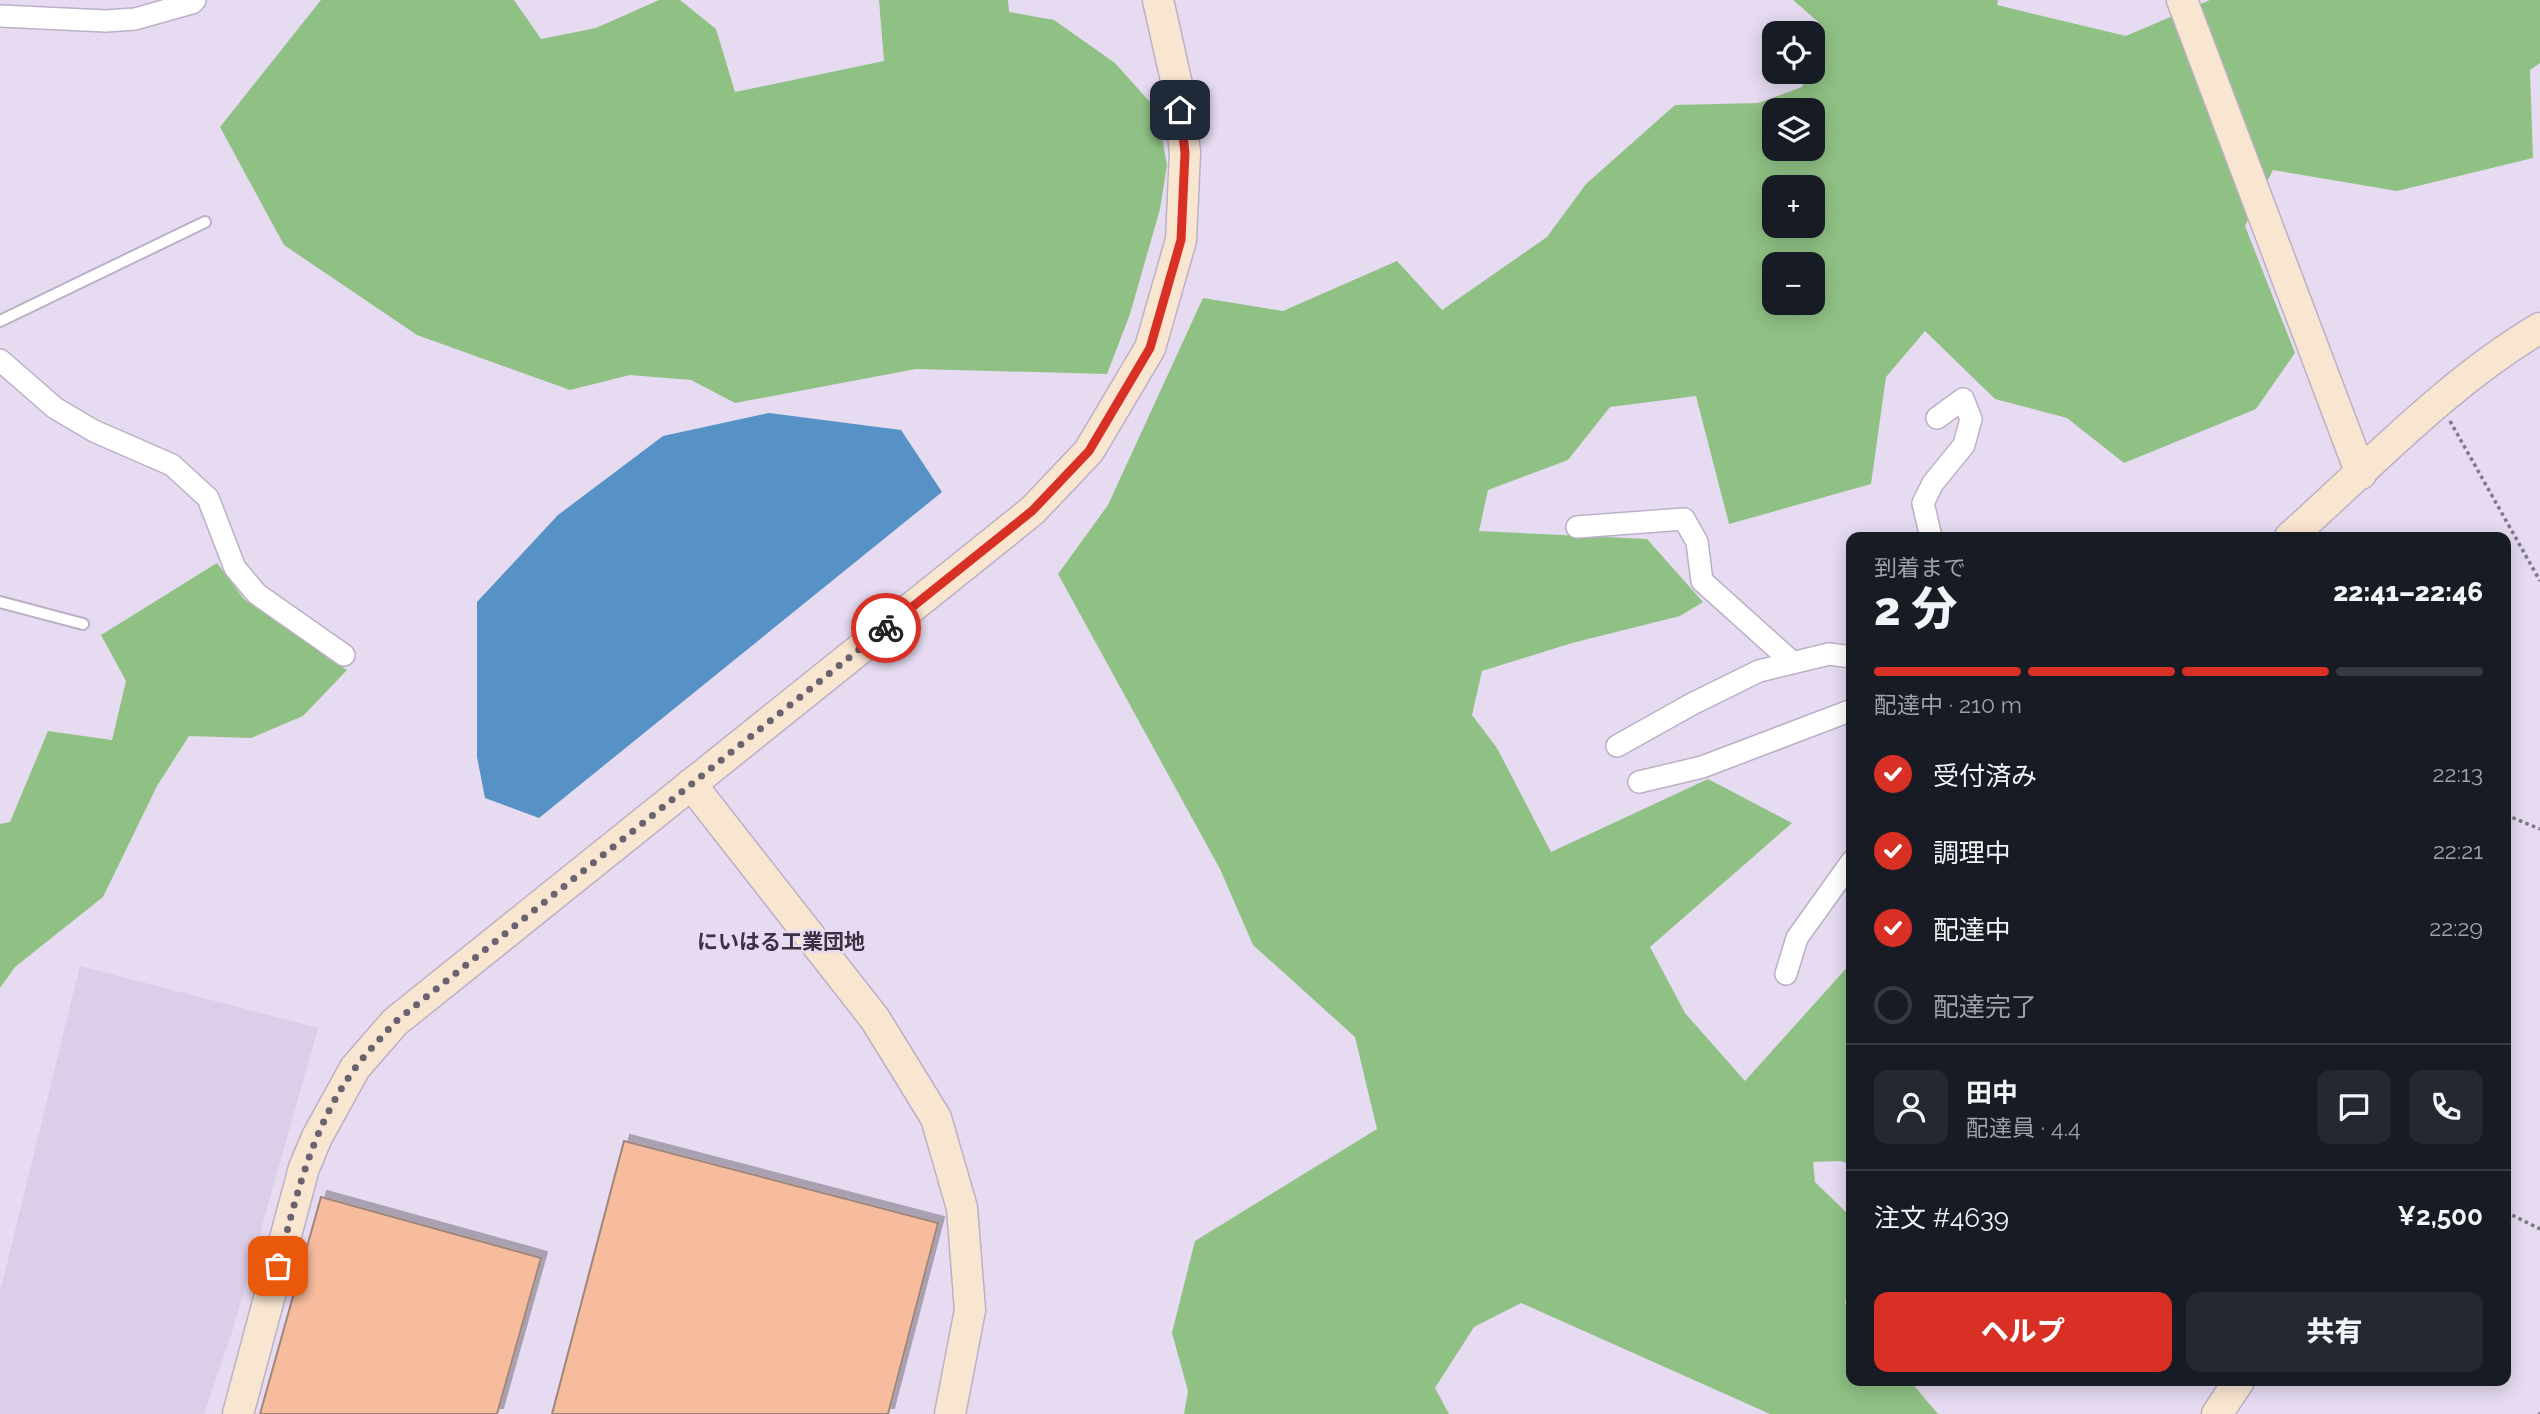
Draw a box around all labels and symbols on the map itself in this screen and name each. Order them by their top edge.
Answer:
pin [1150,80,1210,140]
courier [851,593,921,663]
district label: にいはる工業団地 [697,929,865,954]
pin [248,1236,308,1296]

